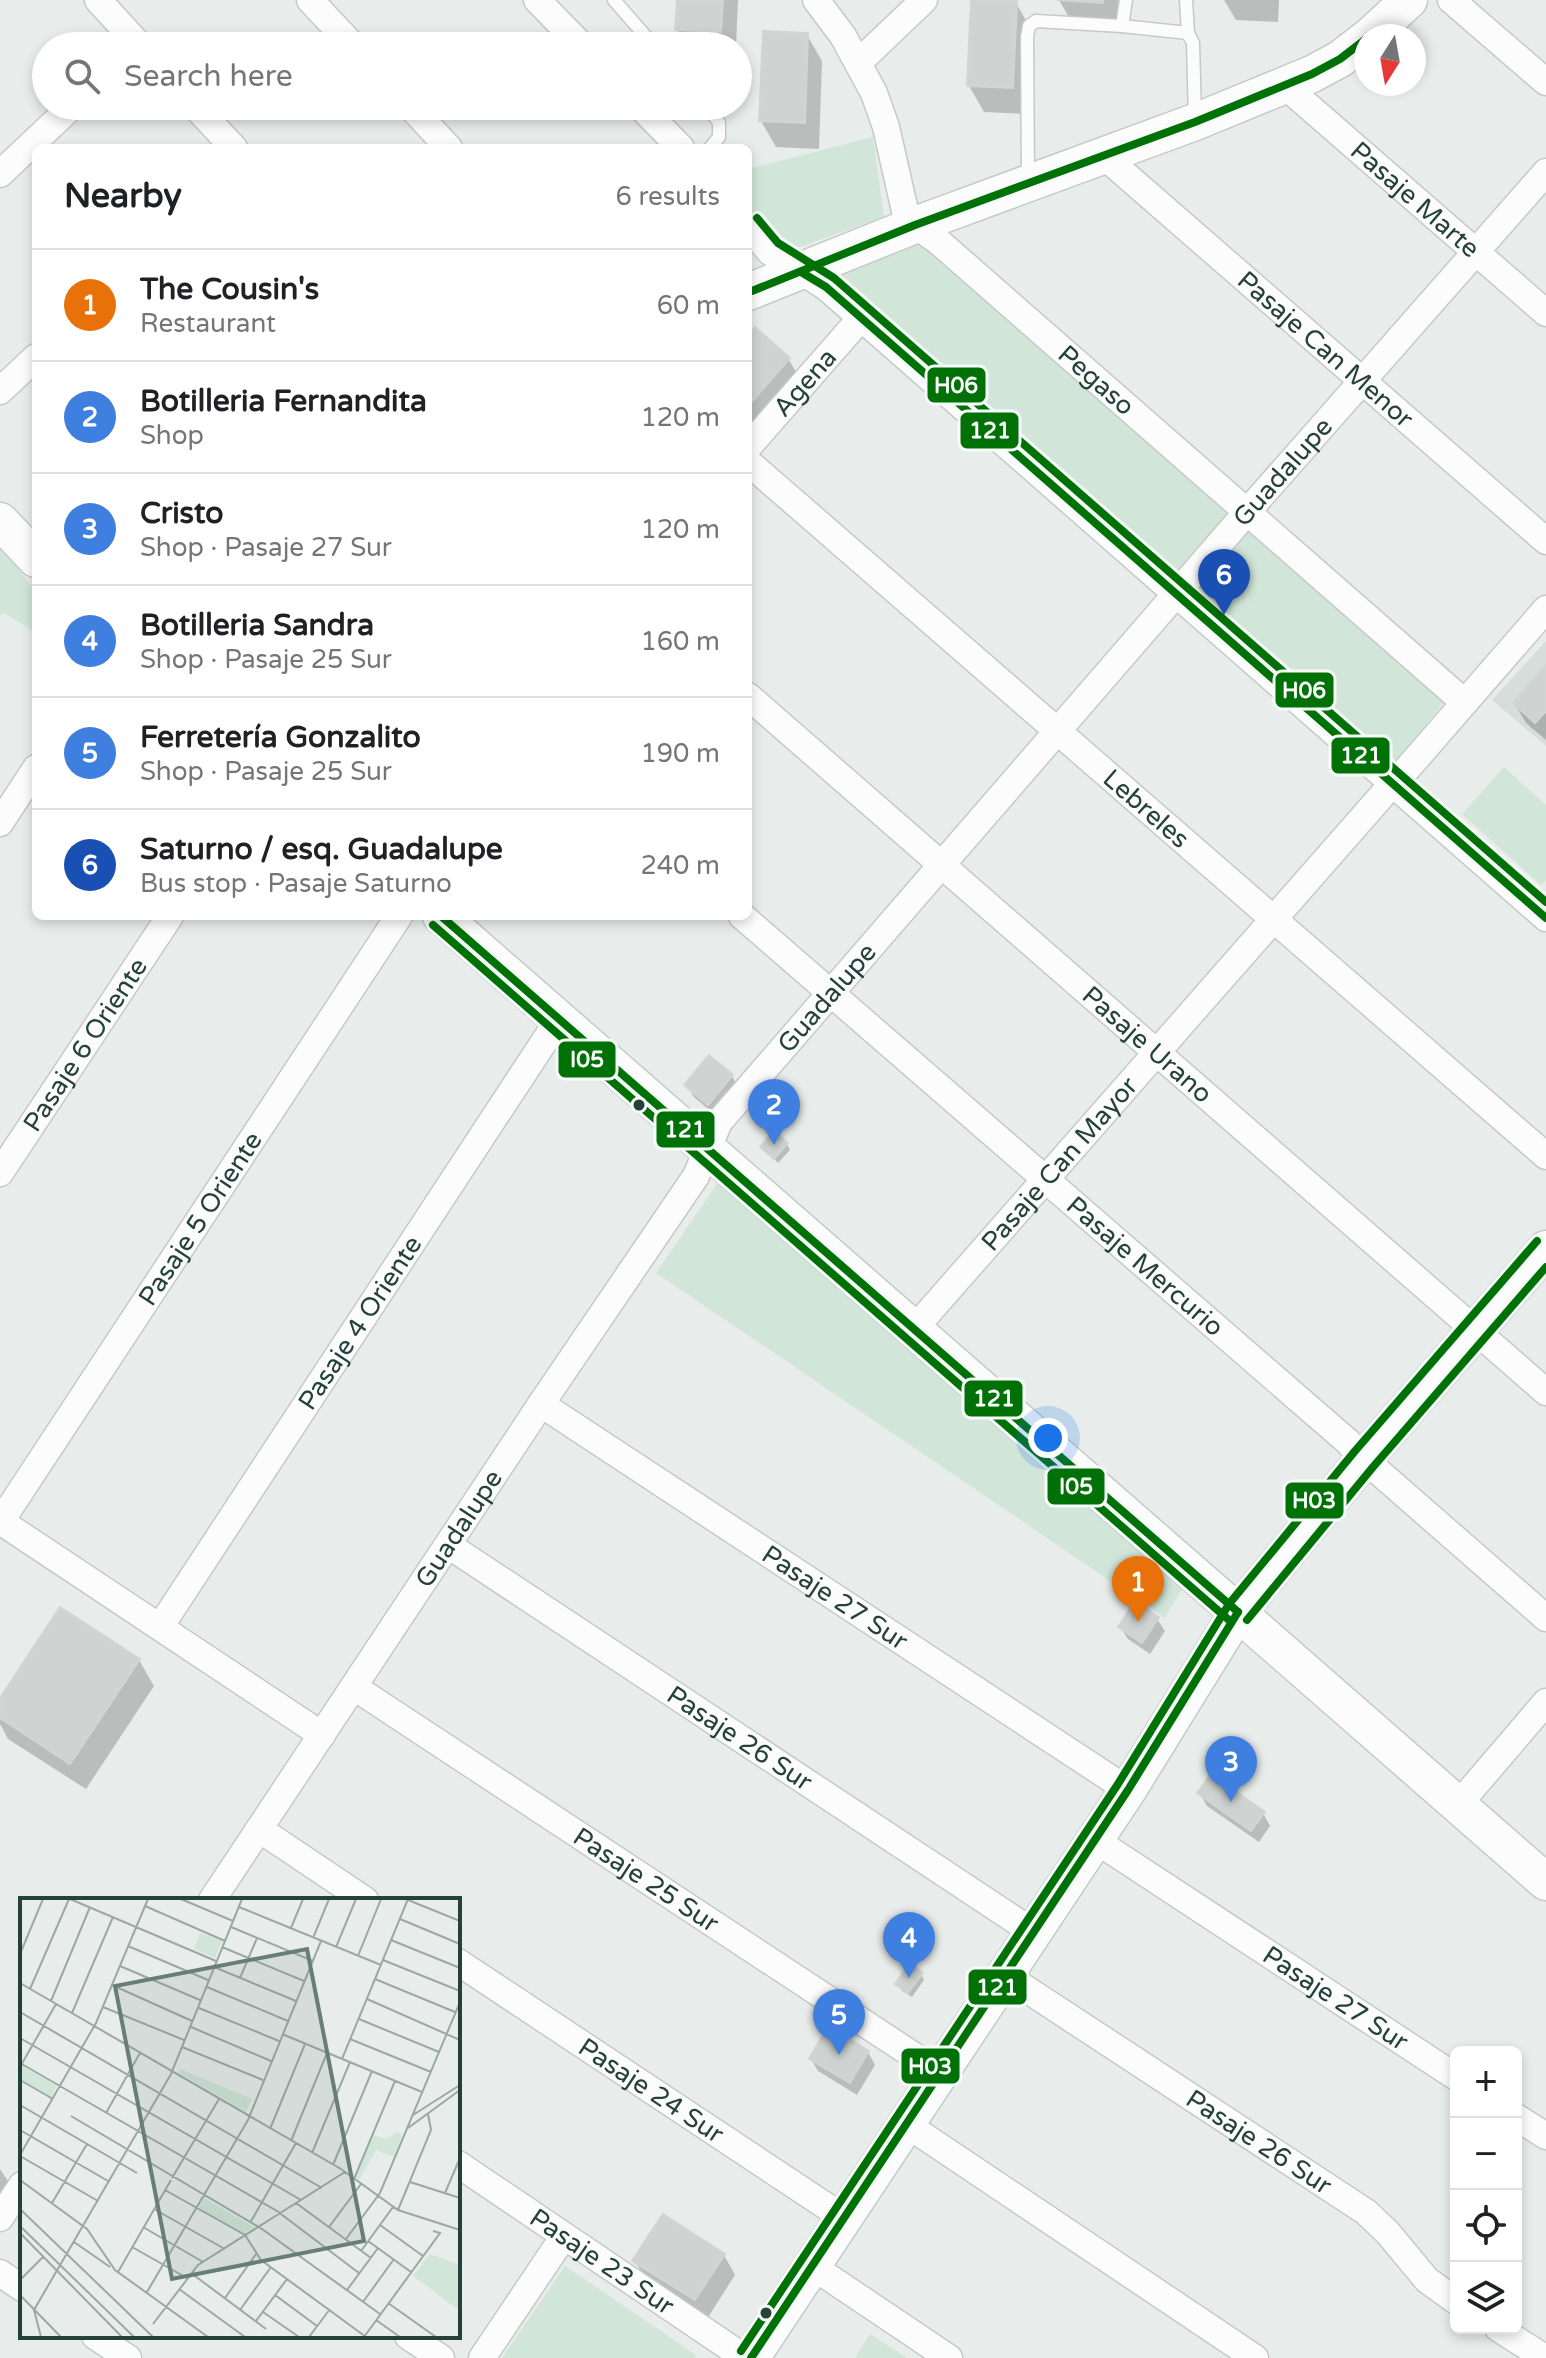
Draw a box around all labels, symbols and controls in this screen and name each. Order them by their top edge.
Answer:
north arrow [1354,24,1426,96]
search box [32,32,752,120]
icon: search [60,54,104,98]
text: Search here [124,58,293,95]
street label: Pasaje Marte [1344,135,1486,264]
text: Nearby [64,176,182,217]
text: 6 results [615,181,720,212]
street label: Pasaje Can Menor [1231,265,1420,434]
text: The Cousin's [140,271,319,308]
text: 1 [82,290,98,321]
text: 60 m [657,290,720,321]
text: Restaurant [140,308,276,339]
street label: Pegaso [1052,339,1141,422]
street label: Agena [767,342,843,423]
line badge: H06 [926,366,987,404]
text: H06 [934,373,978,399]
text: Botilleria Fernandita [140,383,427,420]
text: 2 [82,402,98,433]
text: 120 m [640,402,720,433]
line badge: 121 [959,411,1020,450]
street label: Guadalupe [1227,411,1339,533]
text: 121 [969,418,1011,444]
text: Shop [140,420,204,451]
text: Cristo [140,495,223,532]
text: 3 [82,514,98,545]
text: 120 m [640,514,720,545]
text: Shop · Pasaje 27 Sur [140,532,392,563]
pin: 6 [1198,549,1250,615]
text: Botilleria Sandra [140,607,374,644]
text: 4 [82,626,98,657]
text: 160 m [640,626,720,657]
text: Shop · Pasaje 25 Sur [140,644,392,675]
line badge: H06 [1274,671,1335,709]
text: H06 [1282,678,1326,704]
text: Ferretería Gonzalito [140,719,421,756]
line badge: 121 [1330,736,1391,775]
text: 5 [82,738,98,769]
text: 190 m [640,738,720,769]
text: 121 [1340,743,1382,769]
text: Shop · Pasaje 25 Sur [140,756,392,787]
street label: Lebreles [1097,763,1196,855]
text: Saturno / esq. Guadalupe [140,831,503,868]
text: 6 [82,850,98,881]
text: 240 m [640,850,720,881]
text: Bus stop · Pasaje Saturno [140,868,452,899]
street label: Guadalupe [771,937,883,1059]
street label: Pasaje 6 Oriente [17,952,154,1138]
street label: Pasaje Urano [1076,980,1218,1110]
line badge: I05 [557,1040,617,1079]
text: I05 [570,1047,604,1073]
street label: Pasaje Can Mayor [975,1071,1144,1257]
pin: 2 [748,1079,800,1145]
unlabelled marker [631,1097,647,1113]
line badge: 121 [655,1110,716,1149]
text: 121 [664,1117,706,1143]
street label: Pasaje 5 Oriente [132,1126,269,1312]
street label: Pasaje Mercurio [1060,1190,1230,1343]
street label: Pasaje 4 Oriente [292,1230,428,1416]
line badge: 121 [963,1379,1024,1418]
text: 121 [973,1386,1015,1412]
your location [1028,1418,1068,1458]
street label: Guadalupe [409,1464,509,1593]
line badge: I05 [1046,1467,1106,1506]
text: I05 [1059,1474,1093,1500]
line badge: H03 [1284,1481,1345,1520]
text: H03 [1292,1488,1336,1514]
street label: Pasaje 27 Sur [756,1539,913,1657]
pin: 1 [1112,1556,1164,1622]
street label: Pasaje 26 Sur [661,1679,818,1798]
pin: 3 [1205,1736,1257,1802]
street label: Pasaje 25 Sur [567,1821,725,1939]
inset map [20,1898,460,2338]
pin: 4 [883,1912,935,1978]
street label: Pasaje 27 Sur [1257,1940,1414,2057]
line badge: 121 [967,1968,1028,2006]
text: 121 [976,1975,1018,2001]
pin: 5 [813,1989,865,2055]
street label: Pasaje 24 Sur [573,2031,730,2150]
map controls [1450,2046,1522,2334]
button: + [1450,2046,1522,2118]
line badge: H03 [900,2047,961,2085]
text: H03 [908,2054,952,2080]
street label: Pasaje 26 Sur [1180,2083,1337,2201]
button: − [1450,2118,1522,2190]
button: locate [1450,2190,1522,2262]
street label: Pasaje 23 Sur [524,2202,680,2322]
button: layers [1450,2262,1522,2334]
unlabelled marker [758,2305,774,2321]

